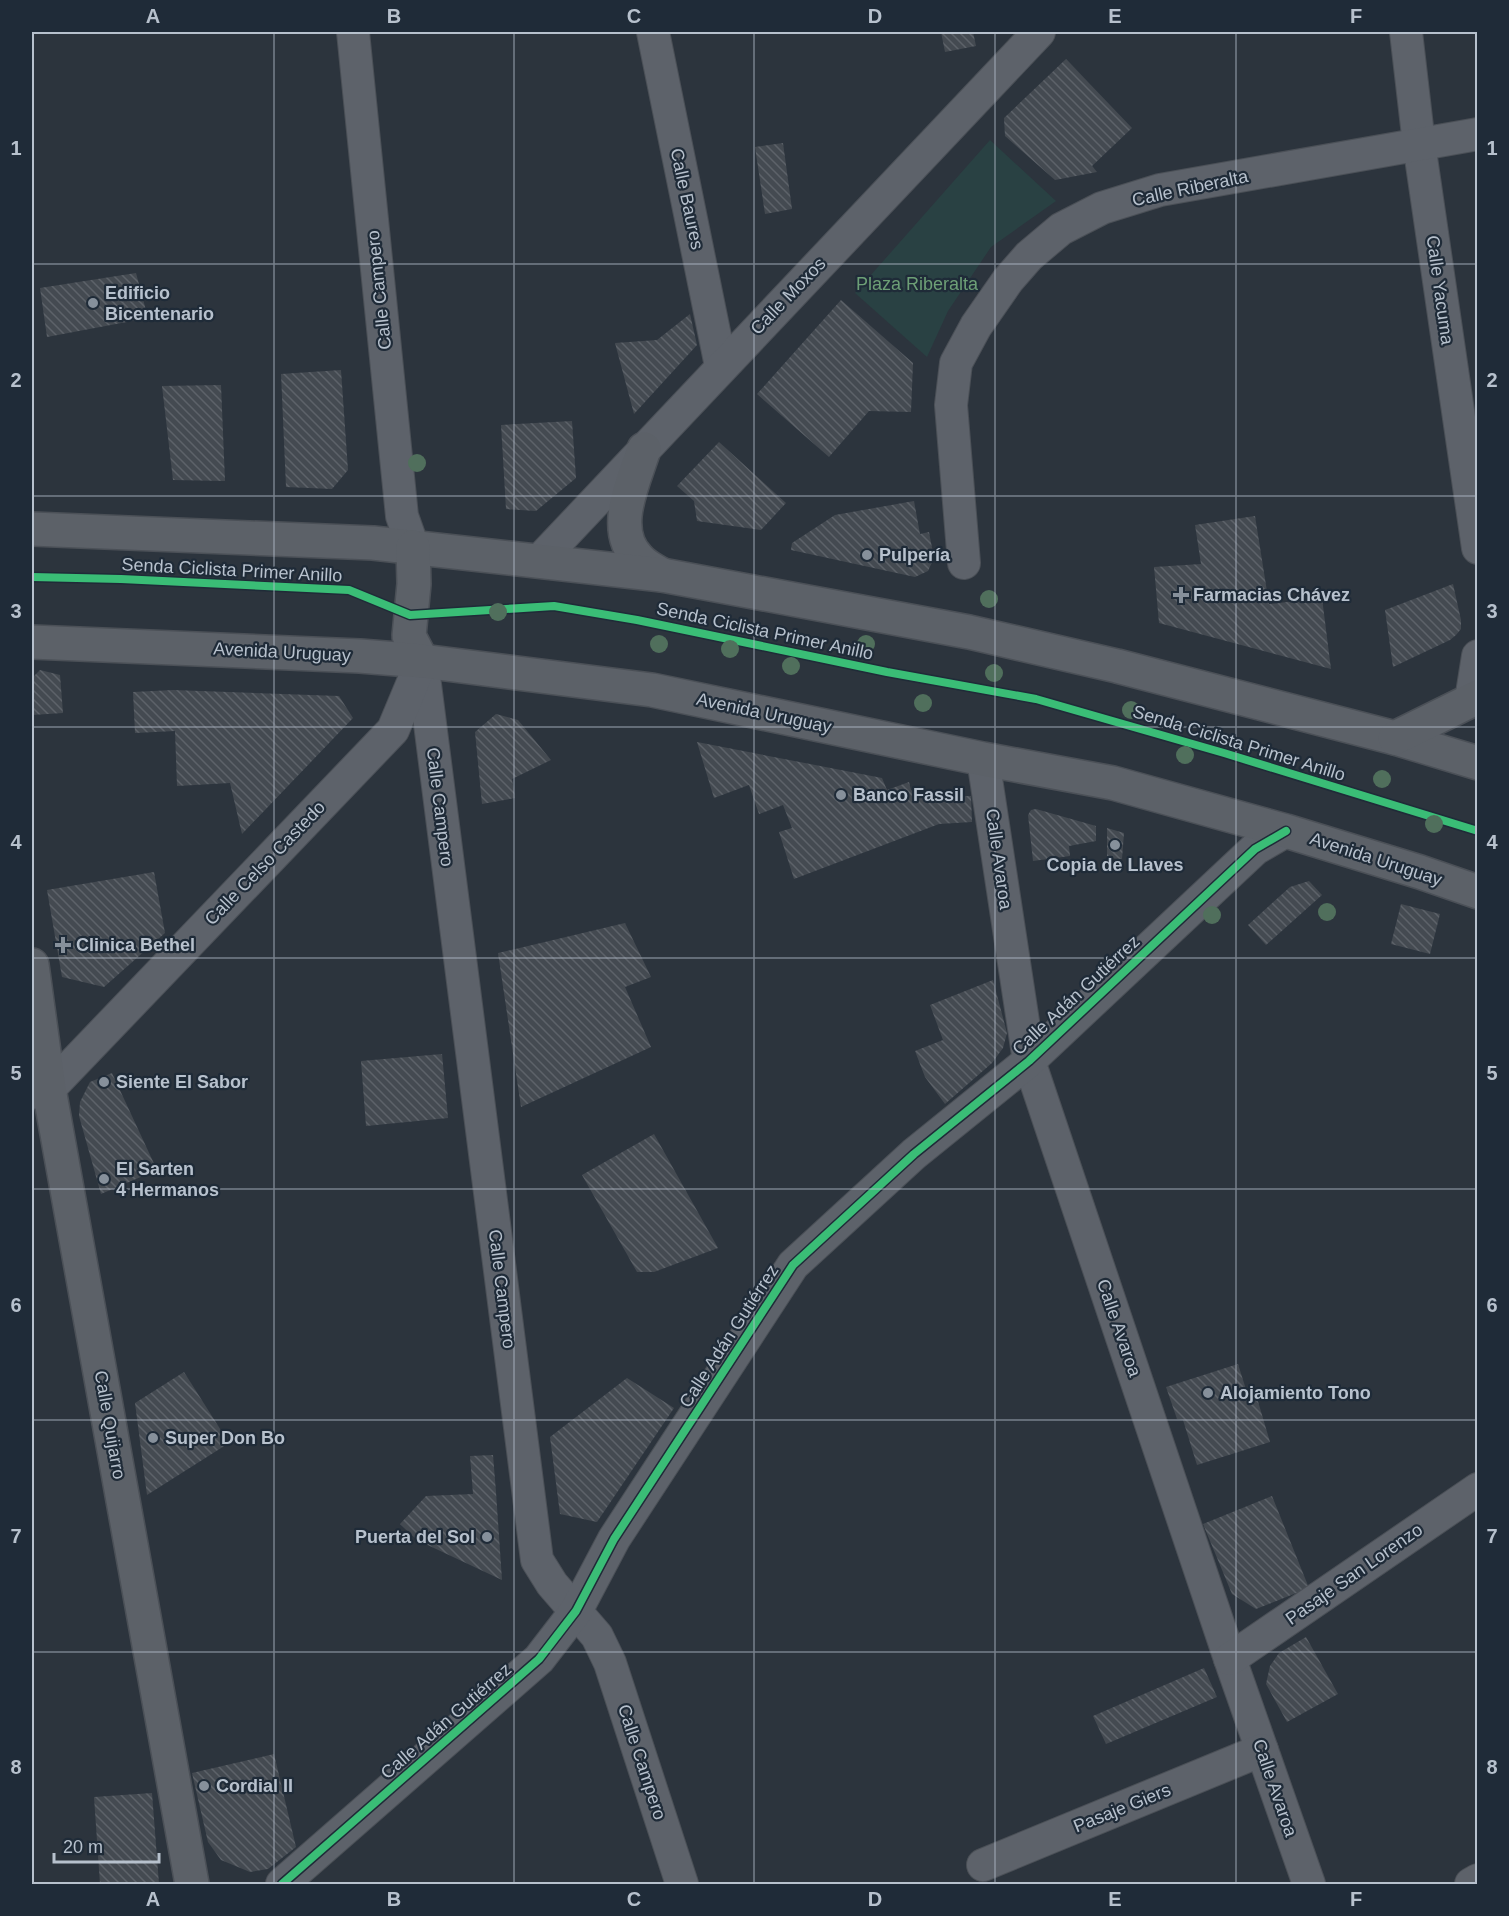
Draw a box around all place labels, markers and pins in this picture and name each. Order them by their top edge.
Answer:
place label: Edificio Bicentenario [105,283,214,324]
marker: Edificio Bicentenario [86,296,100,310]
place label: Pulpería [879,545,951,565]
marker: Pulpería [860,548,874,562]
place label: Farmacias Chávez [1193,585,1350,605]
marker: Farmacias Chávez [1174,588,1188,602]
place label: Banco Fassil [853,785,964,805]
marker: Banco Fassil [834,788,848,802]
marker: Copia de Llaves [1108,838,1122,852]
place label: Copia de Llaves [1046,855,1184,875]
place label: Clinica Bethel [76,935,195,955]
marker: Clinica Bethel [54,936,72,954]
place label: Siente El Sabor [116,1072,248,1092]
marker: Siente El Sabor [97,1075,111,1089]
place label: El Sarten 4 Hermanos [116,1159,219,1200]
marker: El Sarten 4 Hermanos [97,1172,111,1186]
place label: Alojamiento Tono [1220,1383,1371,1403]
marker: Alojamiento Tono [1201,1386,1215,1400]
place label: Super Don Bo [165,1428,285,1448]
marker: Super Don Bo [146,1431,160,1445]
place label: Puerta del Sol [355,1527,475,1547]
marker: Puerta del Sol [480,1530,494,1544]
place label: Cordial II [216,1776,293,1796]
marker: Cordial II [197,1779,211,1793]

